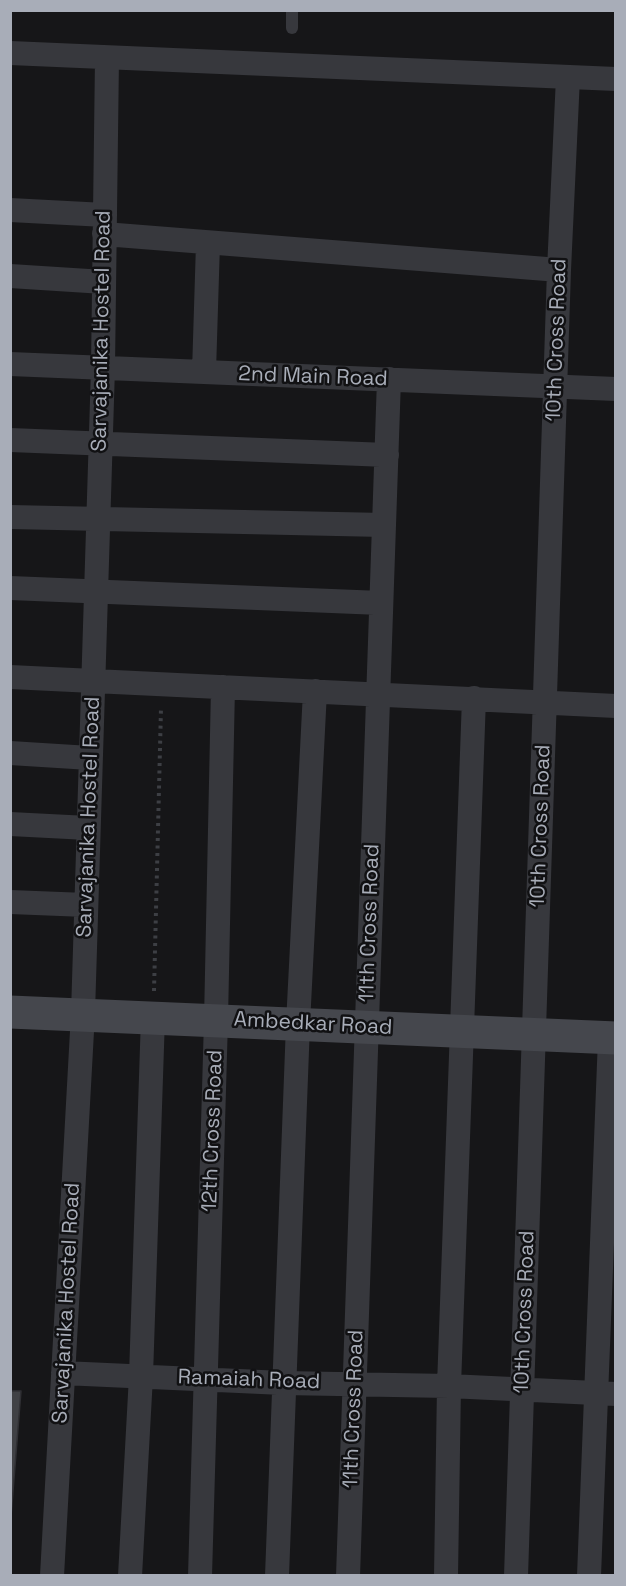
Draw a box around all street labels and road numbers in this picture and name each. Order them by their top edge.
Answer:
street label: Sarvajanika Hostel Road [87,210,117,452]
street label: 10th Cross Road [542,258,572,422]
street label: 2nd Main Road [238,362,388,392]
street label: Sarvajanika Hostel Road [72,696,106,938]
street label: 10th Cross Road [526,744,556,908]
street label: 11th Cross Road [355,843,385,1003]
street label: Ambedkar Road [233,1007,393,1041]
street label: 12th Cross Road [198,1049,228,1213]
street label: Sarvajanika Hostel Road [48,1182,86,1424]
street label: 10th Cross Road [510,1230,540,1394]
street label: 11th Cross Road [339,1329,369,1489]
street label: Ramaiah Road [177,1365,321,1395]

